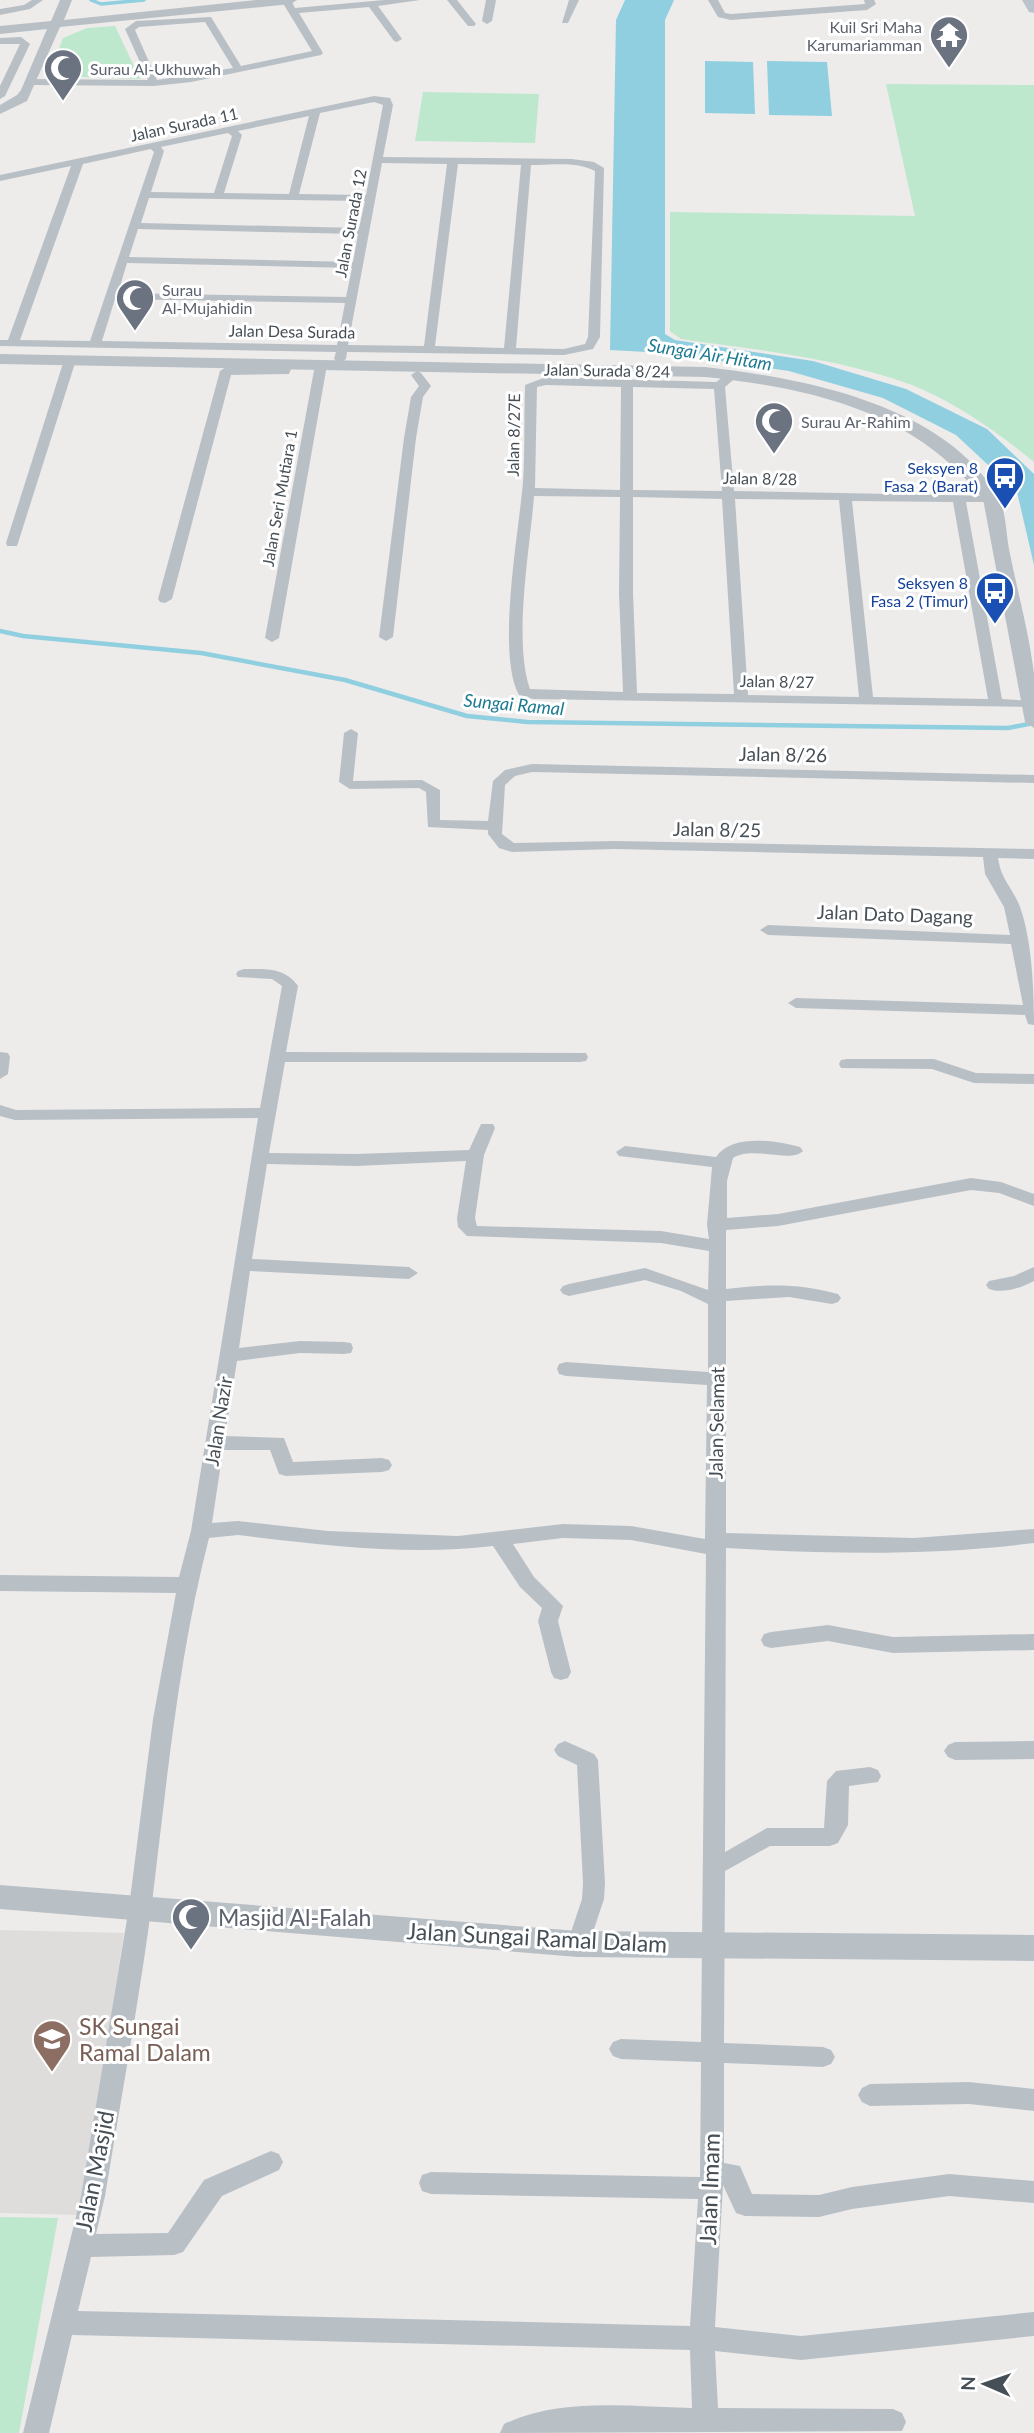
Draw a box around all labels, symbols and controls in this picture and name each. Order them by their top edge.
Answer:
temple icon: Kuil Sri Maha Karumariamman [928,14,970,69]
place label: Kuil Sri Maha Karumariamman [807,17,922,54]
mosque icon: Surau Al-Ukhuwah [42,47,84,102]
place label: Surau Al-Ukhuwah [90,59,221,78]
street label: Jalan Surada 11 [128,103,240,145]
street label: Jalan Surada 12 [330,167,370,279]
mosque icon: Surau Al-Mujahidin [114,277,156,332]
place label: Surau Al-Mujahidin [162,280,252,317]
street label: Jalan Desa Surada [229,320,355,342]
water label: Sungai Air Hitam [646,333,774,375]
street label: Jalan Surada 8/24 [544,359,670,381]
street label: Jalan 8/27E [503,393,523,477]
mosque icon: Surau Ar-Rahim [753,400,795,455]
place label: Surau Ar-Rahim [801,412,911,431]
street label: Jalan Seri Mutiara 1 [258,428,300,568]
bus stop icon: Seksyen 8 Fasa 2 (Barat) [984,455,1026,510]
place label: Seksyen 8 Fasa 2 (Barat) [884,458,978,495]
street label: Jalan 8/28 [723,468,797,488]
bus stop icon: Seksyen 8 Fasa 2 (Timur) [974,570,1016,625]
place label: Seksyen 8 Fasa 2 (Timur) [870,573,968,610]
street label: Jalan 8/27 [740,671,814,691]
water label: Sungai Ramal [463,689,565,719]
street label: Jalan 8/26 [739,742,827,766]
street label: Jalan 8/25 [673,817,761,841]
street label: Jalan Dato Dagang [817,900,973,928]
street label: Jalan Selamat [704,1366,728,1479]
street label: Jalan Nazir [200,1375,236,1467]
mosque icon: Masjid Al-Falah [170,1896,212,1951]
place label: Masjid Al-Falah [218,1903,371,1931]
street label: Jalan Sungai Ramal Dalam [406,1916,668,1958]
place label: SK Sungai Ramal Dalam [79,2012,211,2066]
school or university icon: SK Sungai Ramal Dalam [31,2018,73,2073]
street label: Jalan Masjid [69,2108,119,2234]
street label: Jalan Imam [693,2133,725,2245]
north arrow [950,2349,1020,2419]
text: N [956,2376,979,2391]

